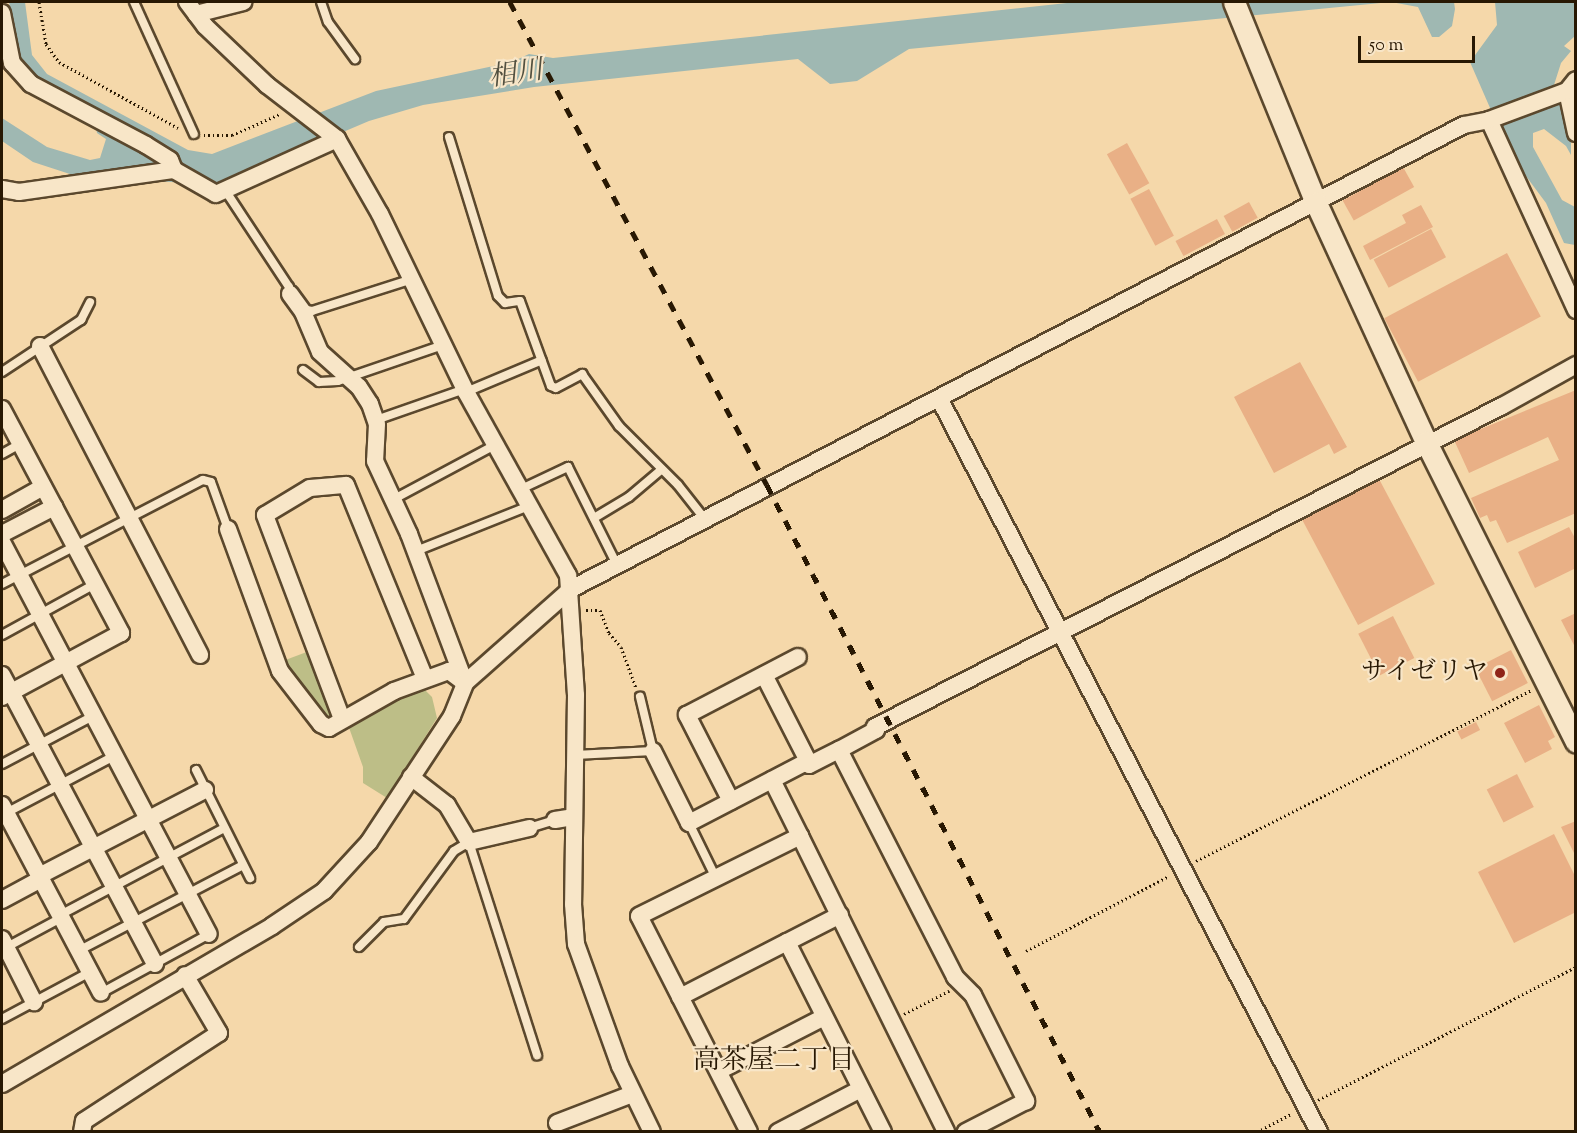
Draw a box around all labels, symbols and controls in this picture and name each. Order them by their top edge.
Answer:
scale bar [1361,24,1478,62]
text: 50 m [1369,33,1403,59]
water label: 相川 [487,55,545,95]
place label: サイゼリヤ [1358,657,1488,689]
marker: サイゼリヤ [1493,666,1507,680]
district label: 高茶屋二丁目 [693,1046,855,1078]

